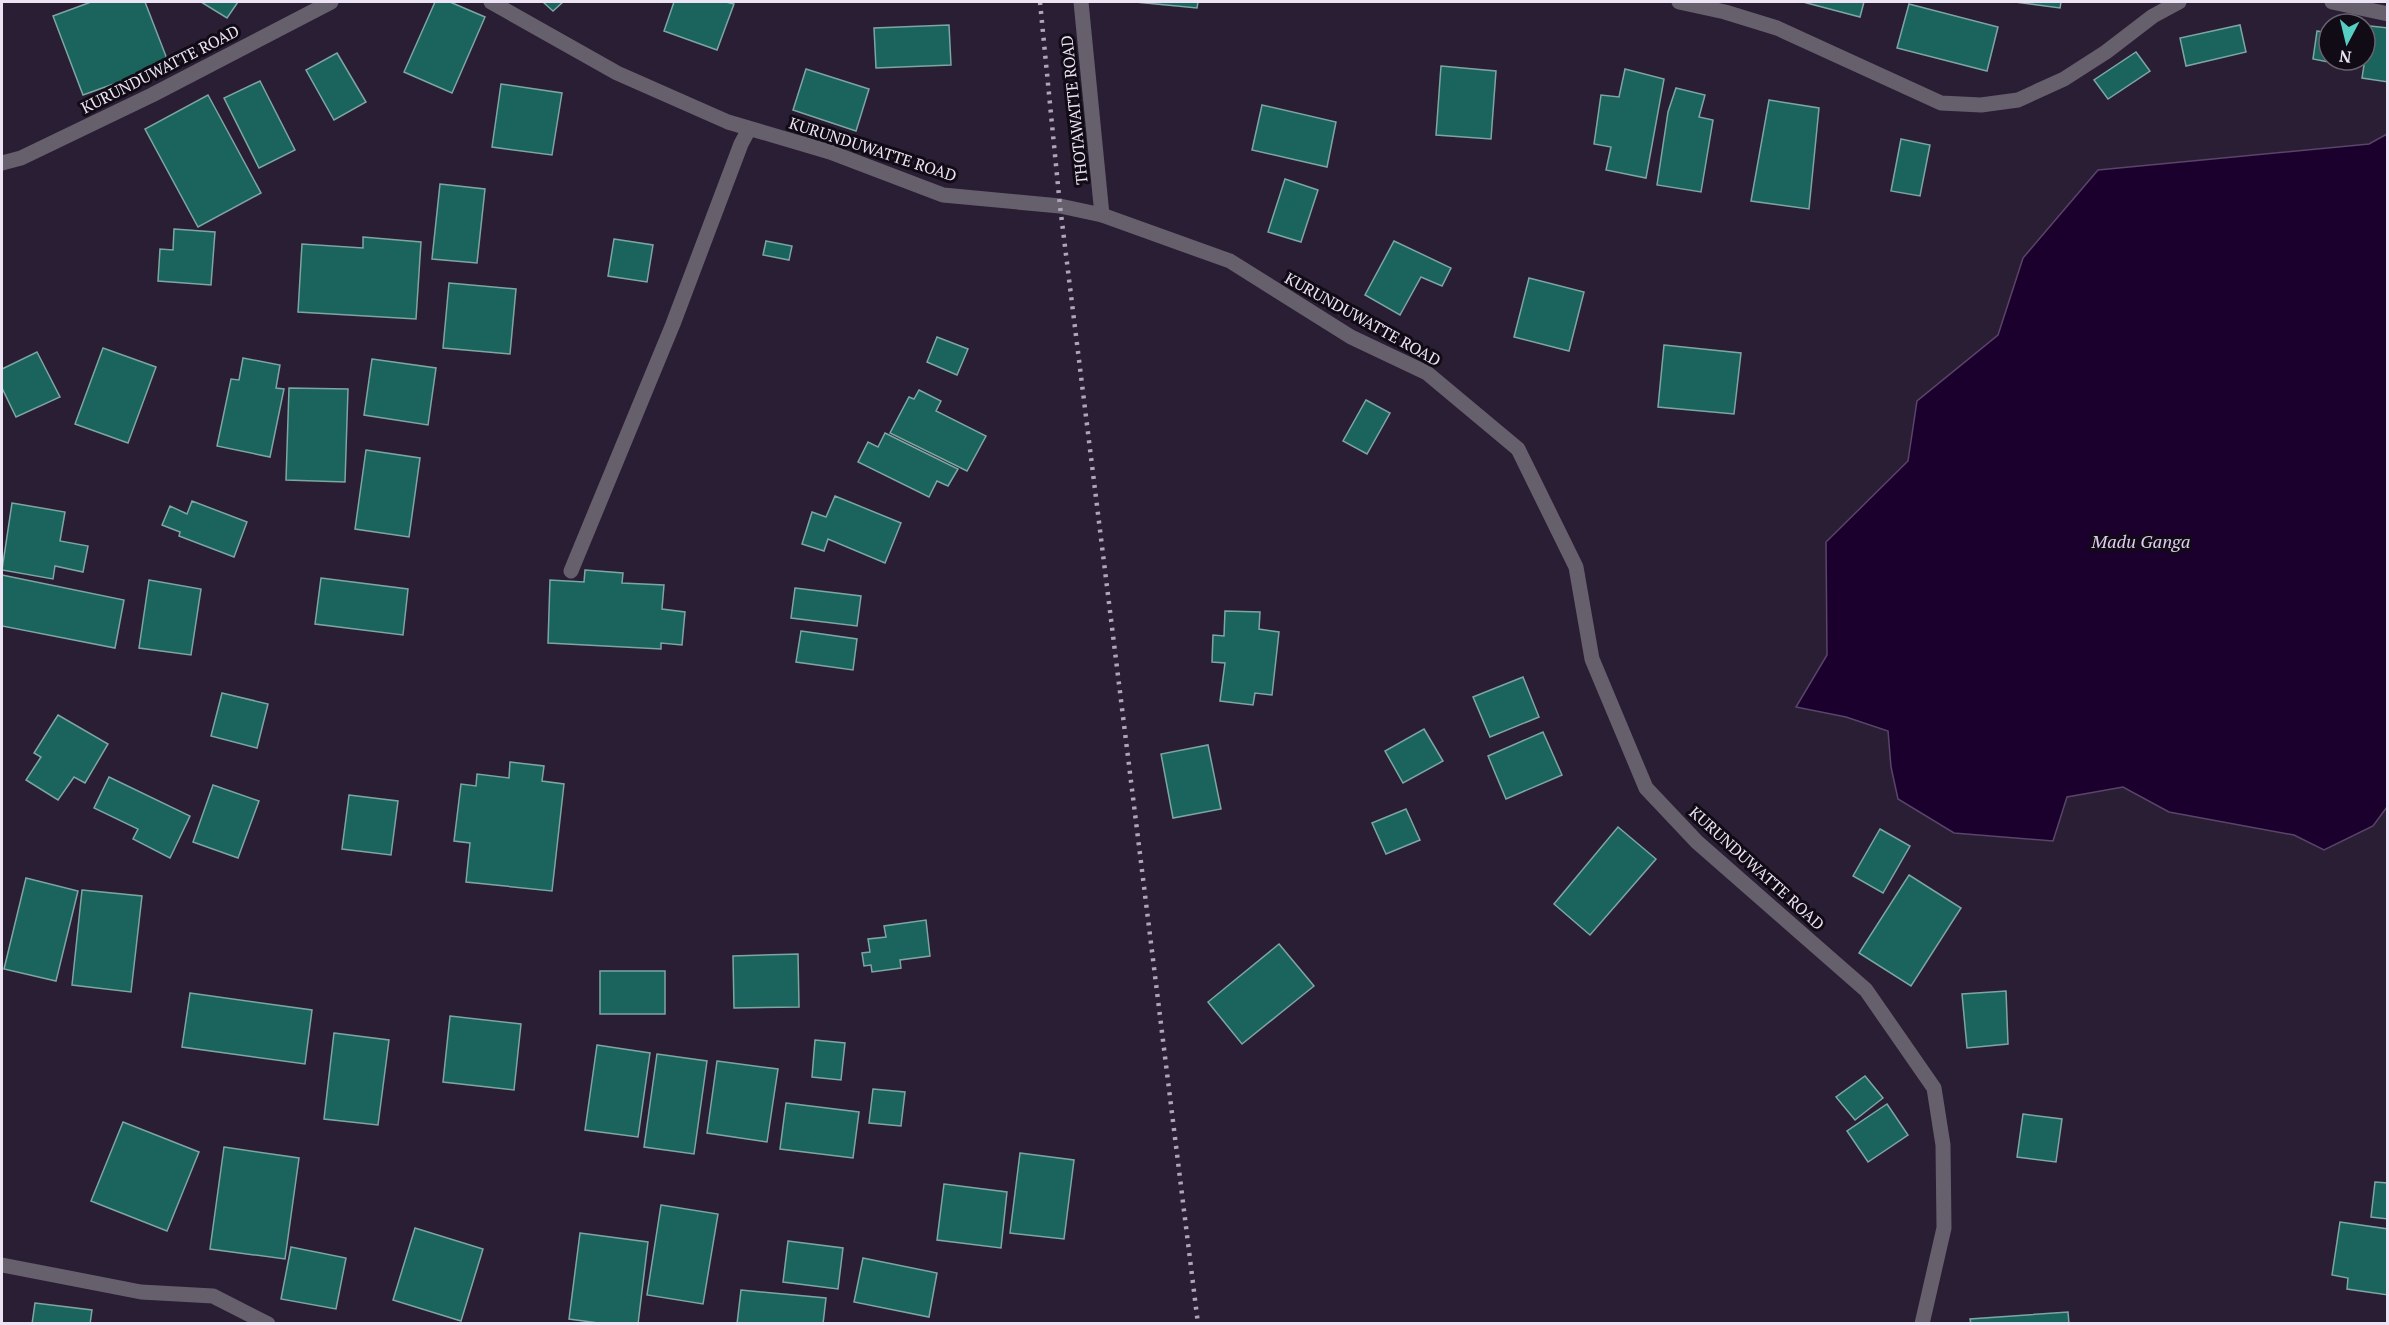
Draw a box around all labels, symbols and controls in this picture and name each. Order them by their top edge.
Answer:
north arrow [2317,12,2377,72]
street label: KURUNDUWATTE ROAD [77,19,243,119]
street label: THOTAWATTE ROAD [1055,34,1093,186]
text: N [2338,45,2353,69]
street label: KURUNDUWATTE ROAD [786,112,960,186]
street label: KURUNDUWATTE ROAD [1281,267,1445,371]
water label: Madu Ganga [2090,529,2191,553]
street label: KURUNDUWATTE ROAD [1685,801,1829,935]

